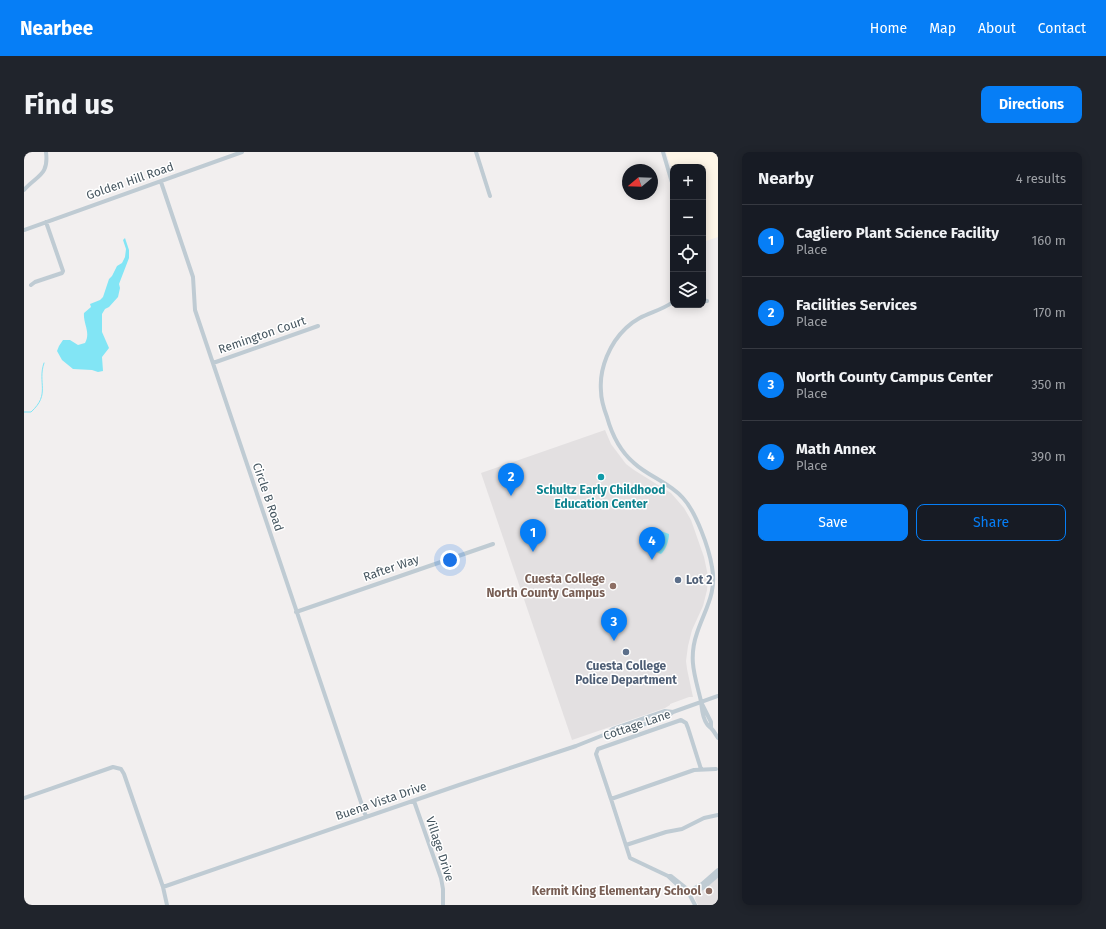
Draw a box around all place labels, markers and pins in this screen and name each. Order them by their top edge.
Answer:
pin: 2 [498,463,524,496]
marker: Schultz Early Childhood Education Center [596,472,606,482]
place label: Schultz Early Childhood Education Center [537,483,665,511]
pin: 1 [520,519,546,552]
pin: 4 [639,527,665,560]
place label: Cuesta College North County Campus [486,572,605,600]
place label: Lot 2 [686,573,713,587]
marker: Lot 2 [673,575,683,585]
marker: Cuesta College North County Campus [608,581,618,591]
pin: 3 [601,608,627,641]
marker: Cuesta College Police Department [621,647,631,657]
place label: Cuesta College Police Department [575,659,677,687]
place label: Kermit King Elementary School [532,884,701,898]
marker: Kermit King Elementary School [704,886,714,896]

